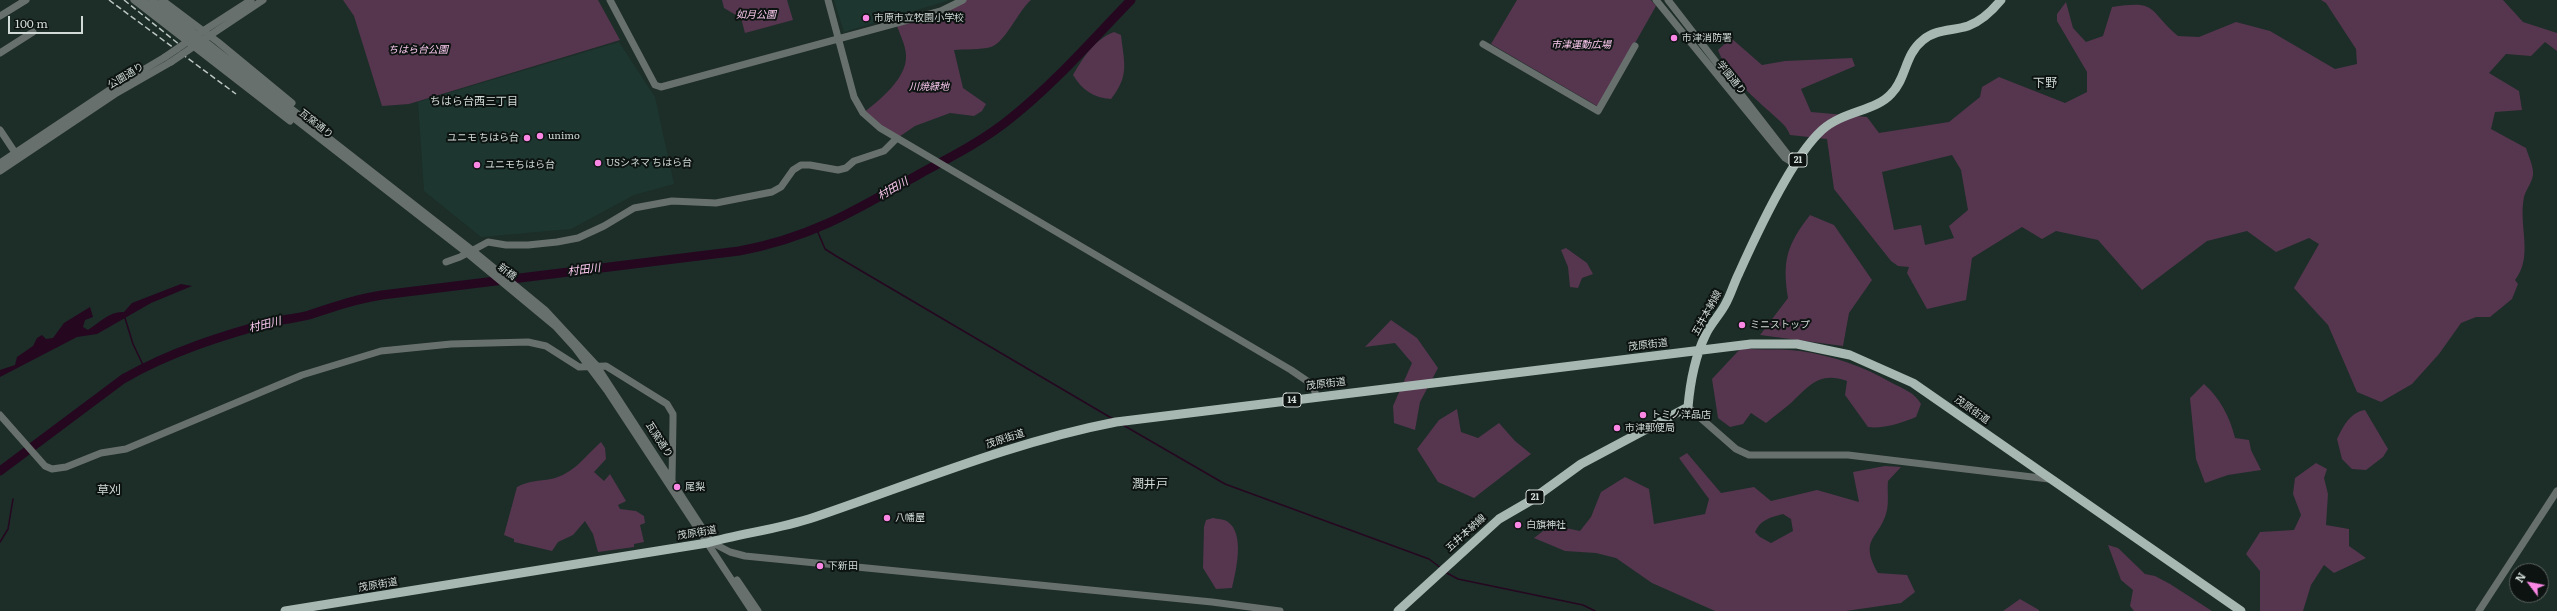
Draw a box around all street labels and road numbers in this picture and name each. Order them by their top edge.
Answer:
street label: 学園通り [1714,59,1748,97]
street label: 公園通り [106,61,146,91]
street label: 瓦窯通り [297,107,335,141]
road number: 21 [1789,153,1807,167]
street label: 新橋 [495,261,519,283]
street label: 五井本納線 [1690,288,1724,338]
street label: 茂原街道 [1627,337,1669,353]
street label: 茂原街道 [1305,376,1347,392]
road number: 14 [1283,393,1301,407]
street label: 茂原街道 [1952,394,1992,426]
street label: 瓦窯通り [643,420,675,460]
street label: 茂原街道 [984,427,1026,451]
road number: 21 [1526,490,1544,504]
street label: 五井本納線 [1443,512,1489,554]
street label: 茂原街道 [676,524,718,542]
street label: 茂原街道 [357,576,399,594]

